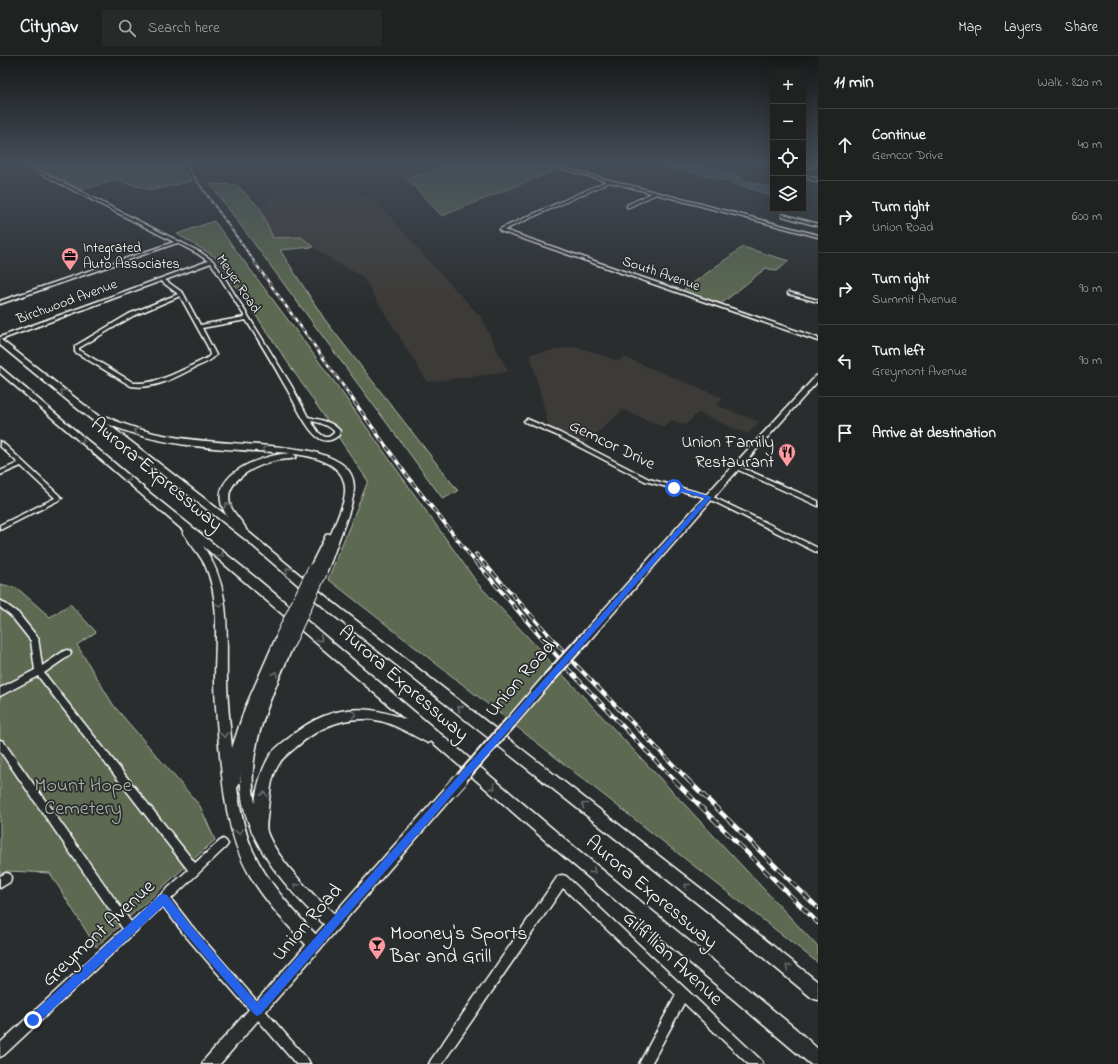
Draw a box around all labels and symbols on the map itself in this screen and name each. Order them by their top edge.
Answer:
place label: Integrated Auto Associates [83,238,180,275]
office icon: Integrated Auto Associates [60,246,80,271]
street label: Meyer Road [210,250,266,318]
street label: South Avenue [619,251,703,297]
street label: Birchwood Avenue [13,274,121,330]
one-way arrow [61,390,68,397]
street label: Aurora Expressway [84,411,228,539]
street label: Gemcor Drive [565,413,660,477]
one-way arrow [133,427,140,436]
place label: Union Family Restaurant [682,430,774,475]
one-way arrow [78,435,85,442]
restaurant icon: Union Family Restaurant [777,442,797,467]
one-way arrow [262,444,268,453]
one-way arrow [123,474,131,481]
route start [665,479,683,497]
one-way arrow [224,501,232,508]
one-way arrow [216,550,223,557]
one-way arrow [285,568,292,575]
one-way arrow [215,602,224,608]
street label: Aurora Expressway [331,619,475,749]
one-way arrow [315,634,323,641]
street label: Union Road [479,634,563,724]
one-way arrow [271,670,279,677]
one-way arrow [458,705,465,712]
one-way arrow [351,710,357,719]
one-way arrow [220,732,229,738]
park label: Mount Hope Cemetery [34,772,132,824]
one-way arrow [488,782,496,789]
one-way arrow [259,790,268,797]
one-way arrow [582,803,589,810]
one-way arrow [235,829,243,836]
street label: Aurora Expressway [579,829,723,957]
one-way arrow [588,866,595,873]
street label: Greymont Avenue [36,874,162,994]
street label: Union Road [266,878,350,968]
one-way arrow [293,883,300,891]
one-way arrow [684,883,691,890]
street label: Gilfillian Avenue [615,905,729,1013]
place label: Mooney's Sports Bar and Grill [389,920,527,972]
bar icon: Mooney's Sports Bar and Grill [367,935,387,960]
one-way arrow [785,965,792,972]
route end [24,1011,42,1029]

